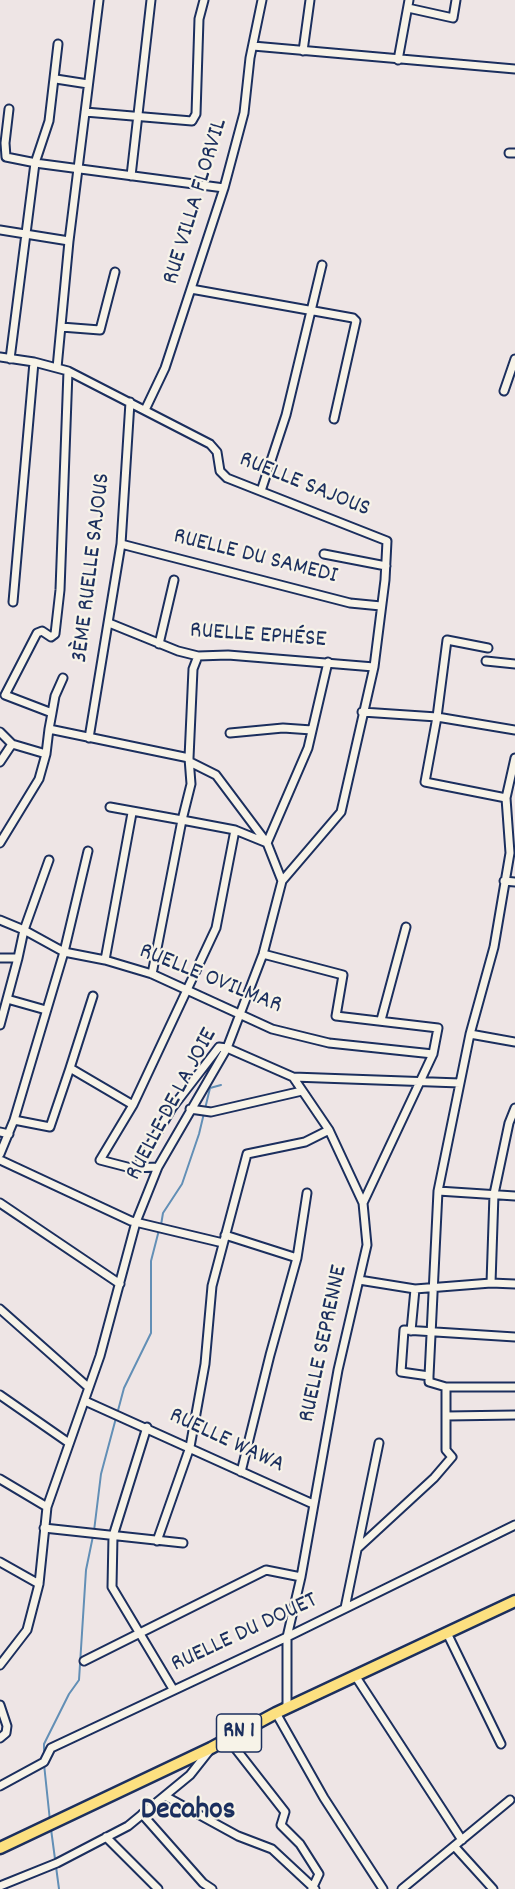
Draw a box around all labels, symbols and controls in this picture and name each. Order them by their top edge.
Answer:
street label: RUE VILLA FLORVIL [158,116,236,288]
street label: RUELLE SAJOUS [234,447,374,525]
street label: 3ÈME RUELLE SAJOUS [67,472,119,664]
street label: RUELLE DU SAMEDI [170,524,340,592]
street label: RUELLE EPHÉSE [189,618,327,656]
street label: RUELLE OVILMAR [134,938,286,1022]
street label: RUELLE DE LA JOIE [121,1024,225,1186]
street label: RUELLE SEPRENNE [294,1263,356,1425]
street label: RUELLE WAWA [164,1403,288,1481]
street label: RUELLE DU DOUET [167,1588,323,1680]
road number: RN 1 [216,1714,262,1752]
district label: Decahos [141,1795,235,1831]

